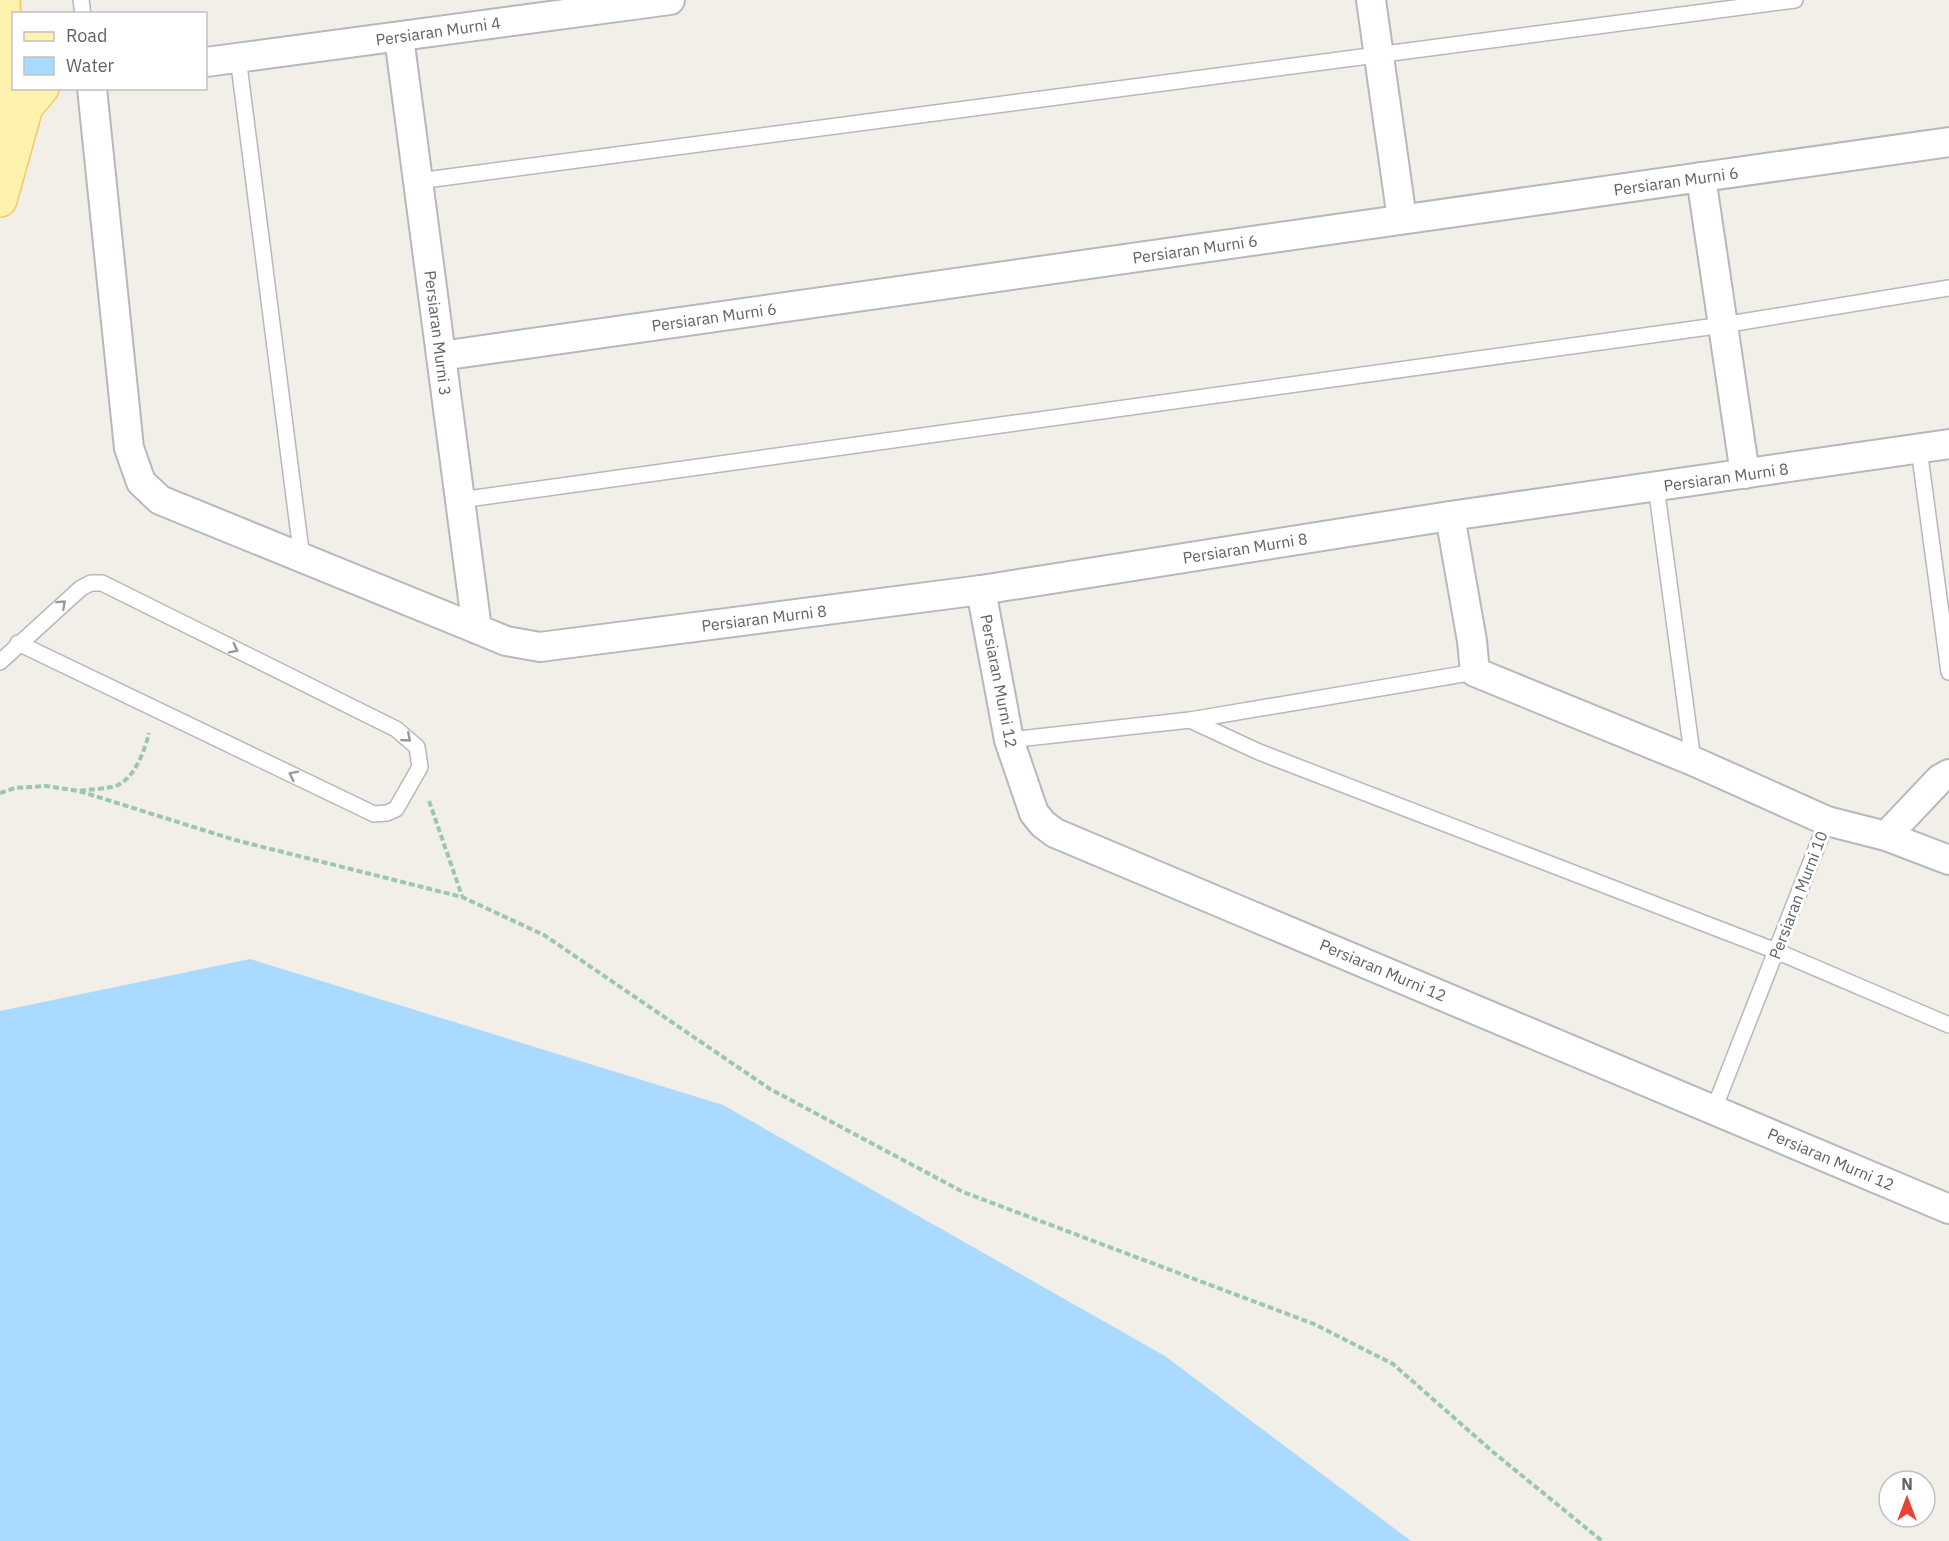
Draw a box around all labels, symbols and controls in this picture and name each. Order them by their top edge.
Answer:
legend [12,12,207,90]
street label: Persiaran Murni 4 [374,12,502,50]
text: Road [66,24,107,47]
text: Water [66,54,115,77]
street label: Persiaran Murni 6 [1612,162,1740,200]
street label: Persiaran Murni 6 [1131,230,1259,268]
street label: Persiaran Murni 3 [420,269,456,397]
street label: Persiaran Murni 6 [650,298,778,336]
street label: Persiaran Murni 8 [1662,458,1790,496]
street label: Persiaran Murni 8 [1181,528,1309,568]
one-way arrow [55,600,66,611]
street label: Persiaran Murni 8 [700,600,828,636]
street label: Persiaran Murni 12 [976,613,1022,749]
one-way arrow [228,641,239,653]
one-way arrow [400,731,411,742]
one-way arrow [288,771,299,782]
street label: Persiaran Murni 10 [1764,828,1832,962]
street label: Persiaran Murni 12 [1317,934,1449,1006]
street label: Persiaran Murni 12 [1765,1123,1897,1195]
north arrow [1877,1469,1937,1529]
text: N [1901,1474,1913,1494]

